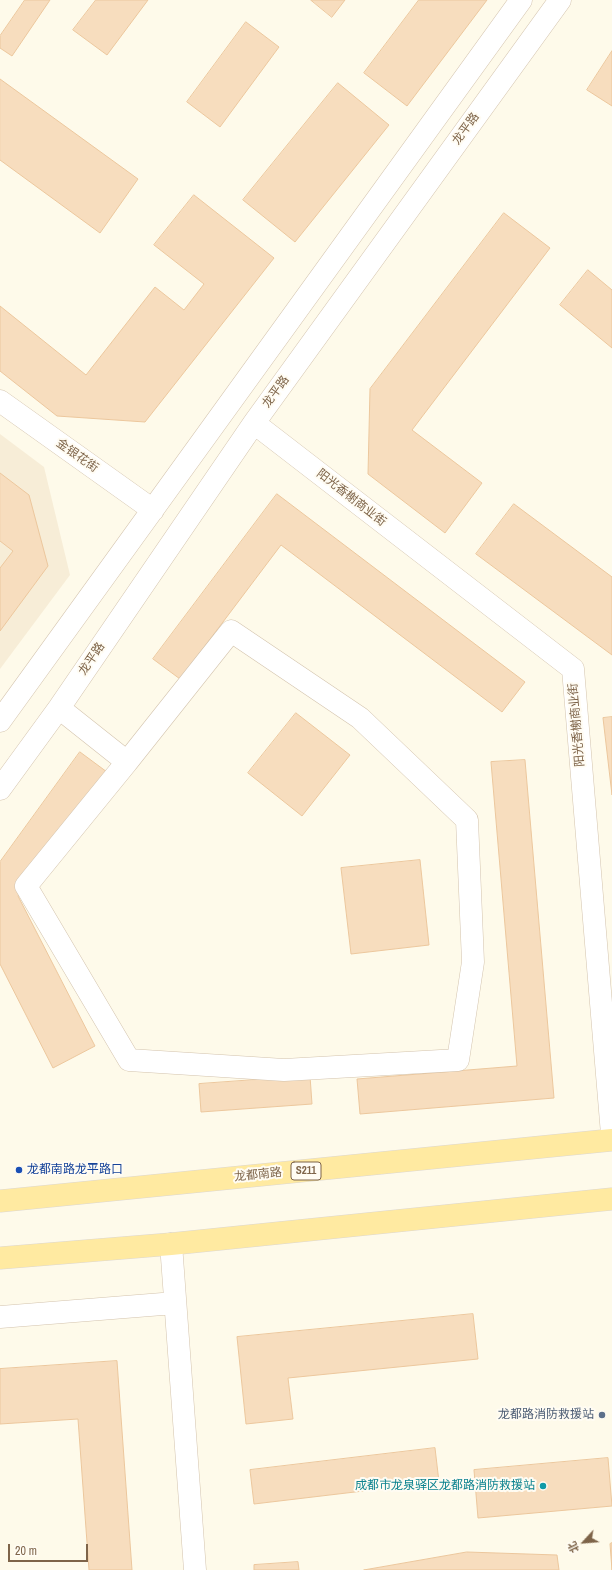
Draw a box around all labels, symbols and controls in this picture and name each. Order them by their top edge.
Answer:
street label: 龙平路 [450,110,482,148]
street label: 龙平路 [260,373,292,411]
street label: 金银花街 [53,436,101,476]
street label: 阳光香榭商业街 [313,466,389,530]
street label: 龙平路 [76,640,108,678]
street label: 阳光香榭商业街 [566,683,588,767]
road number: S211 [291,1162,321,1180]
place label: 龙都南路龙平路口 [27,1163,123,1177]
marker: 龙都南路龙平路口 [14,1165,24,1175]
street label: 龙都南路 [233,1165,283,1185]
place label: 龙都路消防救援站 [498,1408,594,1422]
marker: 龙都路消防救援站 [597,1410,607,1420]
place label: 成都市龙泉驿区龙都路消防救援站 [355,1479,535,1493]
marker: 成都市龙泉驿区龙都路消防救援站 [538,1481,548,1491]
north arrow [564,1522,604,1562]
scale bar [10,1536,90,1562]
text: 北 [565,1539,582,1555]
text: 20 m [15,1543,37,1559]

